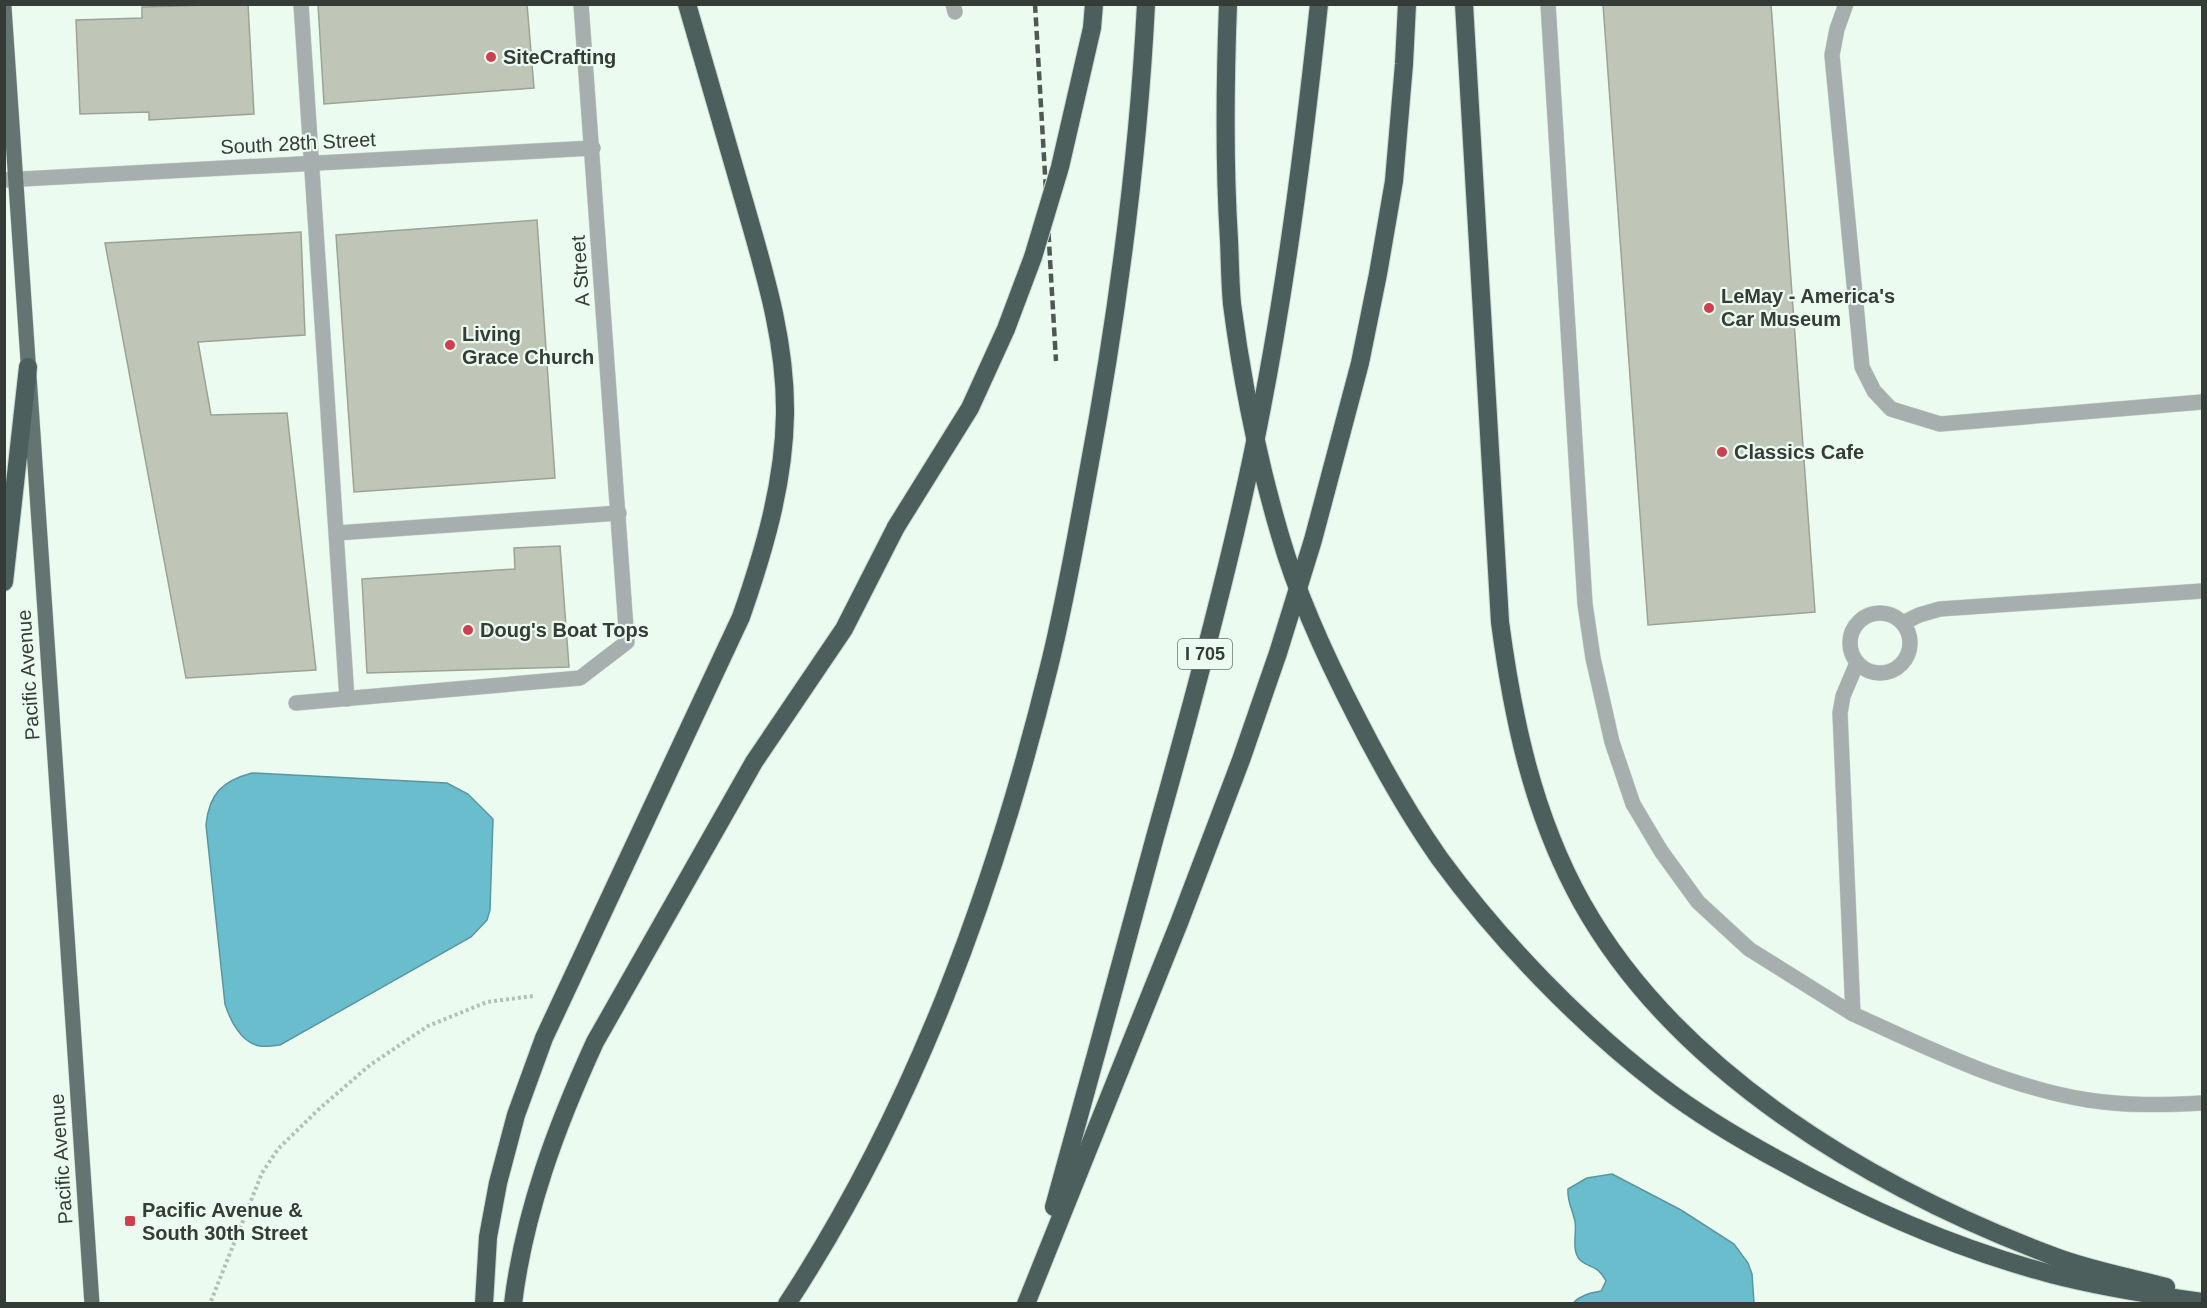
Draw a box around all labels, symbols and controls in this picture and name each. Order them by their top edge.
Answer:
place label: SiteCrafting [503,46,616,68]
marker: SiteCrafting [484,50,498,64]
street label: South 28th Street [220,128,377,158]
street label: A Street [567,234,593,307]
place label: LeMay - America's Car Museum [1721,285,1895,330]
marker: LeMay - America's Car Museum [1702,301,1716,315]
place label: Living Grace Church [462,323,594,368]
marker: Living Grace Church [443,338,457,352]
place label: Classics Cafe [1734,441,1864,463]
marker: Classics Cafe [1715,445,1729,459]
street label: Pacific Avenue [12,609,44,741]
place label: Doug's Boat Tops [480,619,649,641]
marker: Doug's Boat Tops [461,623,475,637]
road number: I 705 [1178,639,1232,669]
street label: Pacific Avenue [45,1093,77,1225]
place label: Pacific Avenue & South 30th Street [142,1199,308,1244]
marker: Pacific Avenue & South 30th Street [123,1214,137,1228]

